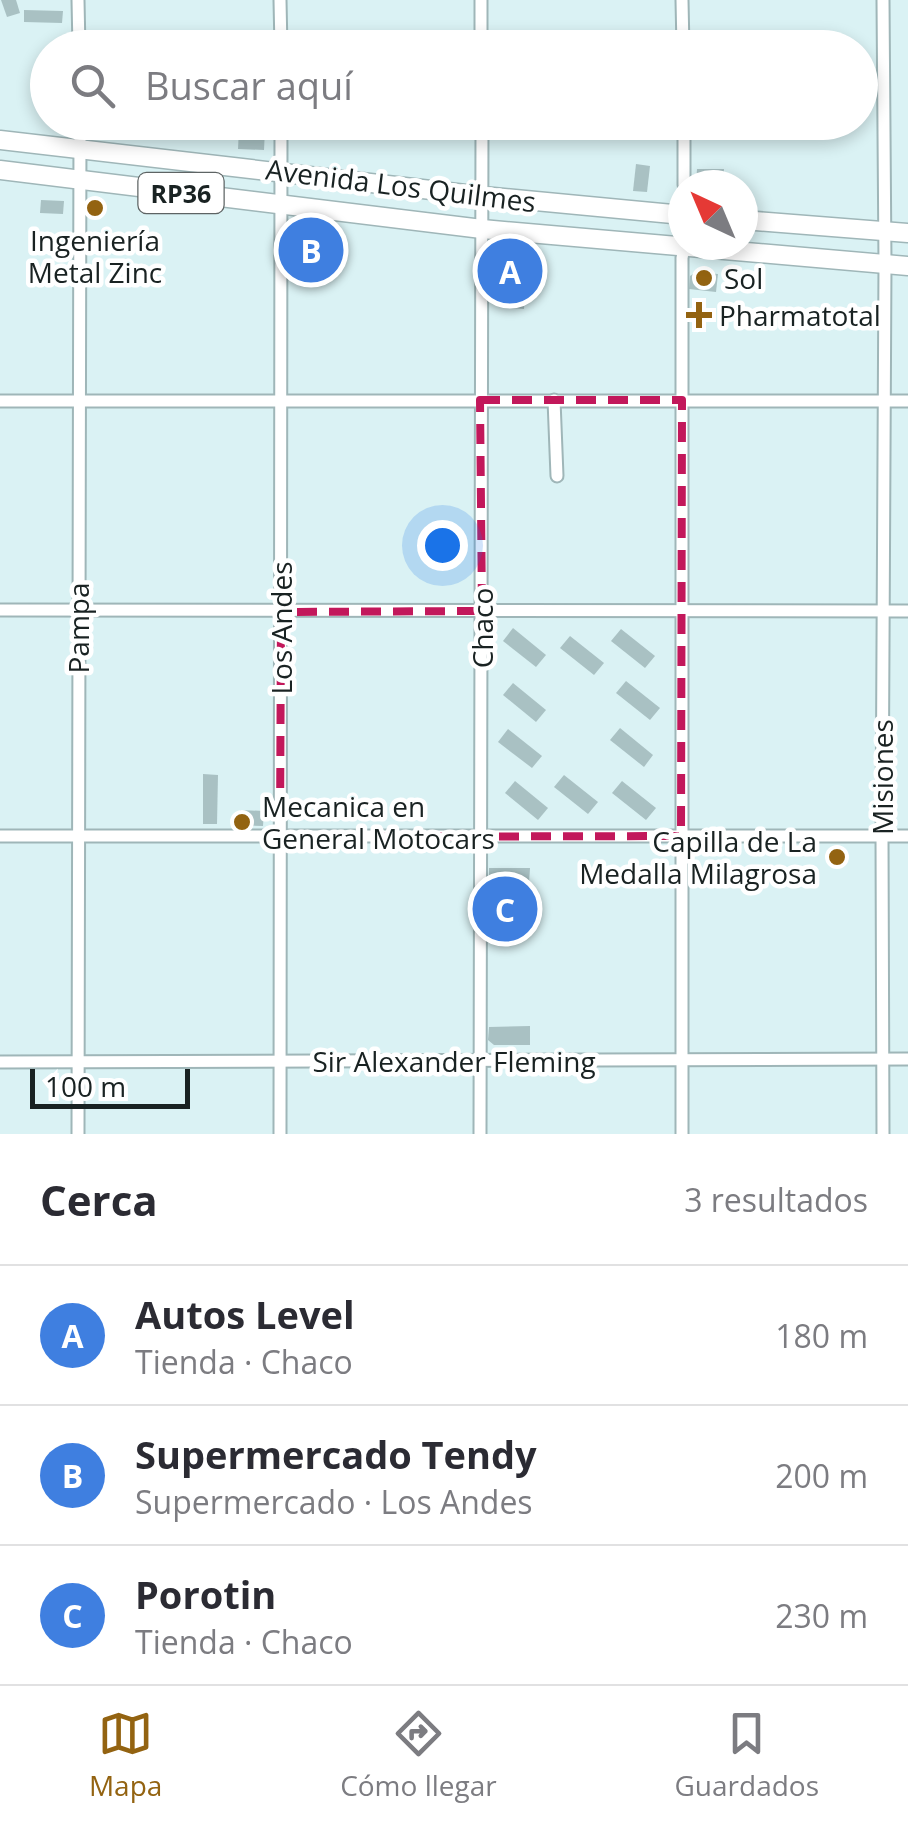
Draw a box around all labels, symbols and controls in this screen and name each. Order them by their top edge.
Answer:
search box [30,30,878,140]
icon: search [65,58,120,113]
text: Buscar aquí [145,59,353,111]
street label: Avenida Los Quilmes [264,150,538,220]
north arrow [668,170,758,260]
road number: RP36 [138,173,224,213]
marker: Ingeniería Metal Zinc [84,197,106,219]
pin: B [278,212,344,288]
place label: Ingeniería Metal Zinc [28,221,162,291]
pin: A [478,234,542,308]
place label: Sol [724,259,763,297]
marker: Sol [693,267,715,289]
place label: Pharmatotal [719,296,881,334]
marker: Pharmatotal [688,304,710,326]
your location [417,520,468,571]
street label: Los Andes [262,561,300,695]
street label: Pampa [59,582,97,674]
street label: Chaco [463,588,501,668]
street label: Misiones [863,719,901,835]
place label: Mecanica en General Motocars [262,787,495,857]
marker: Mecanica en General Motocars [231,811,253,833]
place label: Capilla de La Medalla Milagrosa [579,822,817,892]
marker: Capilla de La Medalla Milagrosa [826,846,848,868]
pin: C [472,872,538,946]
street label: Sir Alexander Fleming [312,1042,596,1080]
scale bar [30,1064,190,1108]
text: 100 m [45,1067,126,1105]
text: Cerca [40,1171,158,1228]
text: 3 resultados [684,1178,868,1221]
text: Autos Level [135,1288,355,1340]
text: A [61,1314,84,1357]
text: 180 m [775,1314,868,1357]
text: Tienda · Chaco [135,1340,353,1383]
text: Supermercado Tendy [135,1428,537,1480]
text: B [62,1454,83,1497]
text: 200 m [775,1454,868,1497]
text: Supermercado · Los Andes [135,1480,533,1523]
text: Porotin [135,1568,276,1620]
text: C [62,1594,83,1637]
text: 230 m [775,1594,868,1637]
text: Tienda · Chaco [135,1620,353,1663]
tab: Mapa [89,1706,162,1804]
tab: Cómo llegar [340,1706,497,1804]
tab: Guardados [675,1706,819,1804]

